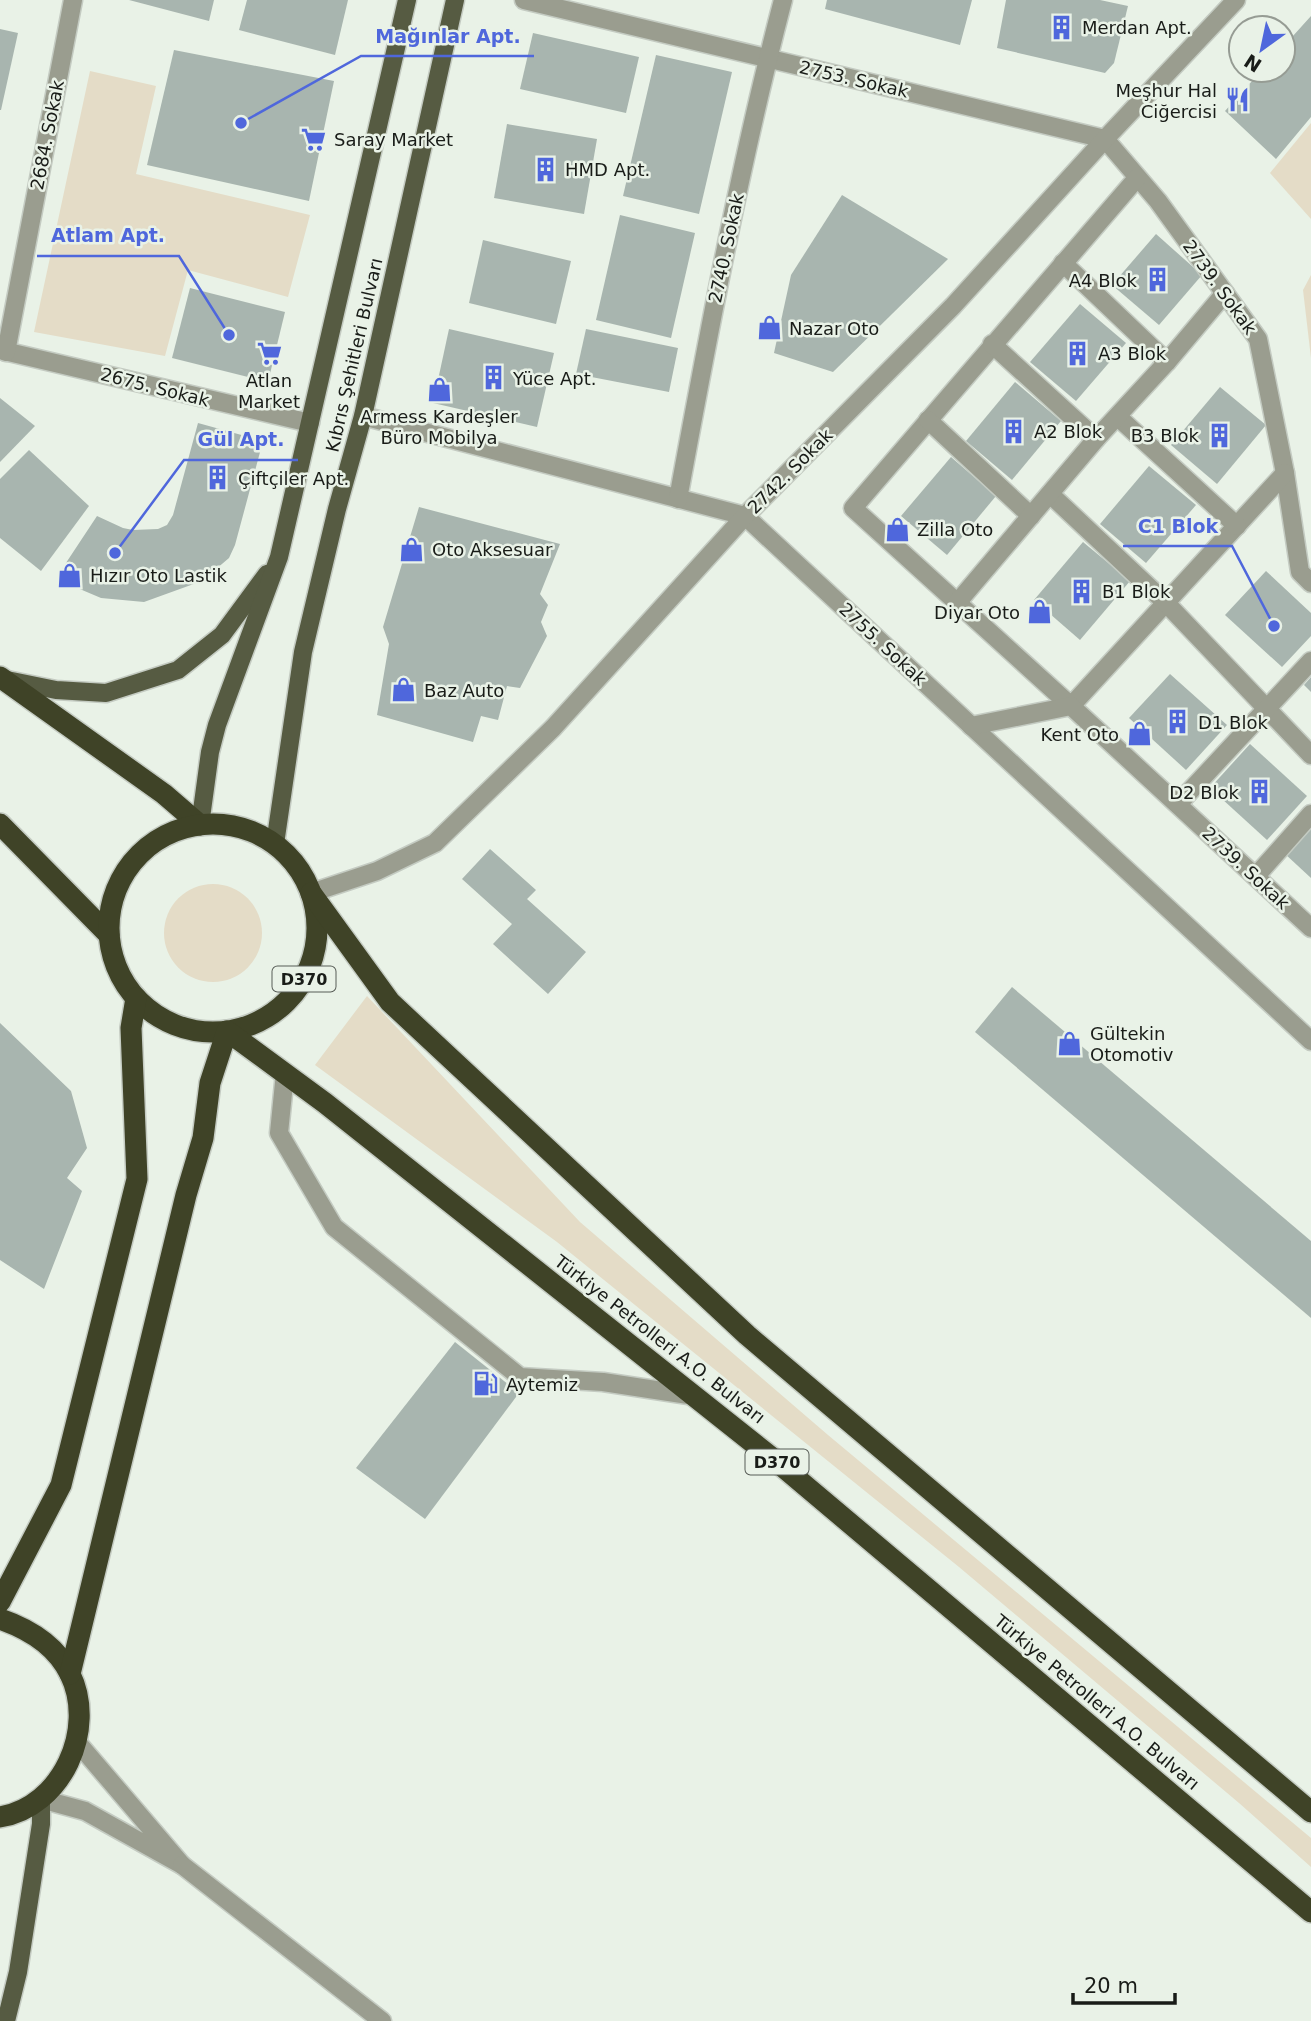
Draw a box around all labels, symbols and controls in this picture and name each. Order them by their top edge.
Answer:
building icon: Merdan Apt. [1048,13,1076,41]
north arrow [1227,14,1297,84]
callout: Mağınlar Apt. [361,16,534,56]
place label: Merdan Apt. [1082,17,1192,38]
text: Mağınlar Apt. [375,25,521,47]
text: N [1240,50,1265,77]
street label: 2753. Sokak [797,56,911,102]
street label: 2684. Sokak [26,78,68,192]
place label: Meşhur Hal Ciğercisi [1116,80,1217,122]
restaurant icon: Meşhur Hal Ciğercisi [1223,86,1251,114]
supermarket icon: Saray Market [300,125,328,153]
place label: Saray Market [334,129,453,150]
building icon: HMD Apt. [531,155,559,183]
place label: HMD Apt. [565,159,650,180]
street label: 2740. Sokak [704,191,748,305]
callout: Atlam Apt. [37,216,179,256]
text: Atlam Apt. [51,224,165,246]
street label: 2739. Sokak [1179,236,1262,339]
street label: Kıbrıs Şehitleri Bulvarı [321,256,387,454]
building icon: A4 Blok [1143,266,1171,294]
place label: A4 Blok [1069,270,1138,291]
shop icon: Nazar Oto [755,314,783,342]
place label: Nazar Oto [789,318,879,339]
supermarket icon: Atlan Market [255,339,283,367]
building icon: A3 Blok [1064,339,1092,367]
place label: A3 Blok [1098,343,1167,364]
street label: 2675. Sokak [98,363,212,411]
building icon: Yüce Apt. [479,364,507,392]
place label: Yüce Apt. [512,368,597,389]
place label: Atlan Market [238,370,300,412]
shop icon: Armess Kardeşler Büro Mobilya [425,375,453,403]
place label: Armess Kardeşler Büro Mobilya [360,406,518,448]
building icon: A2 Blok [1000,417,1028,445]
callout: Gül Apt. [184,420,298,460]
place label: A2 Blok [1034,421,1103,442]
building icon: B3 Blok [1205,421,1233,449]
street label: 2742. Sokak [743,424,837,518]
place label: B3 Blok [1131,425,1200,446]
text: Gül Apt. [198,428,284,450]
building icon: Çiftçiler Apt. [204,464,232,492]
place label: Çiftçiler Apt. [238,468,349,489]
callout: C1 Blok [1123,506,1232,546]
shop icon: Zilla Oto [883,515,911,543]
text: C1 Blok [1138,515,1219,537]
place label: Zilla Oto [917,519,993,540]
shop icon: Oto Aksesuar [398,535,426,563]
place label: Oto Aksesuar [432,539,553,560]
shop icon: Hızır Oto Lastik [56,561,84,589]
place label: Hızır Oto Lastik [90,565,228,586]
building icon: B1 Blok [1068,577,1096,605]
place label: B1 Blok [1102,581,1171,602]
street label: 2755. Sokak [835,598,931,690]
shop icon: Diyar Oto [1026,598,1054,626]
place label: Diyar Oto [934,602,1020,623]
shop icon: Baz Auto [390,676,418,704]
place label: Baz Auto [424,680,504,701]
building icon: D1 Blok [1164,708,1192,736]
place label: D1 Blok [1198,712,1268,733]
shop icon: Kent Oto [1125,720,1153,748]
place label: Kent Oto [1041,724,1119,745]
building icon: D2 Blok [1245,778,1273,806]
place label: D2 Blok [1169,782,1240,803]
street label: 2739. Sokak [1198,822,1294,914]
road number: D370 [272,967,336,992]
place label: Gültekin Otomotiv [1090,1023,1174,1065]
shop icon: Gültekin Otomotiv [1056,1029,1084,1057]
street label: Türkiye Petrolleri A.O. Bulvarı [550,1250,769,1428]
fuel station icon: Aytemiz [472,1370,500,1398]
place label: Aytemiz [506,1374,578,1395]
road number: D370 [746,1450,808,1474]
street label: Türkiye Petrolleri A.O. Bulvarı [989,1609,1204,1794]
scale bar [1073,1962,1174,2006]
text: 20 m [1084,1974,1138,1998]

